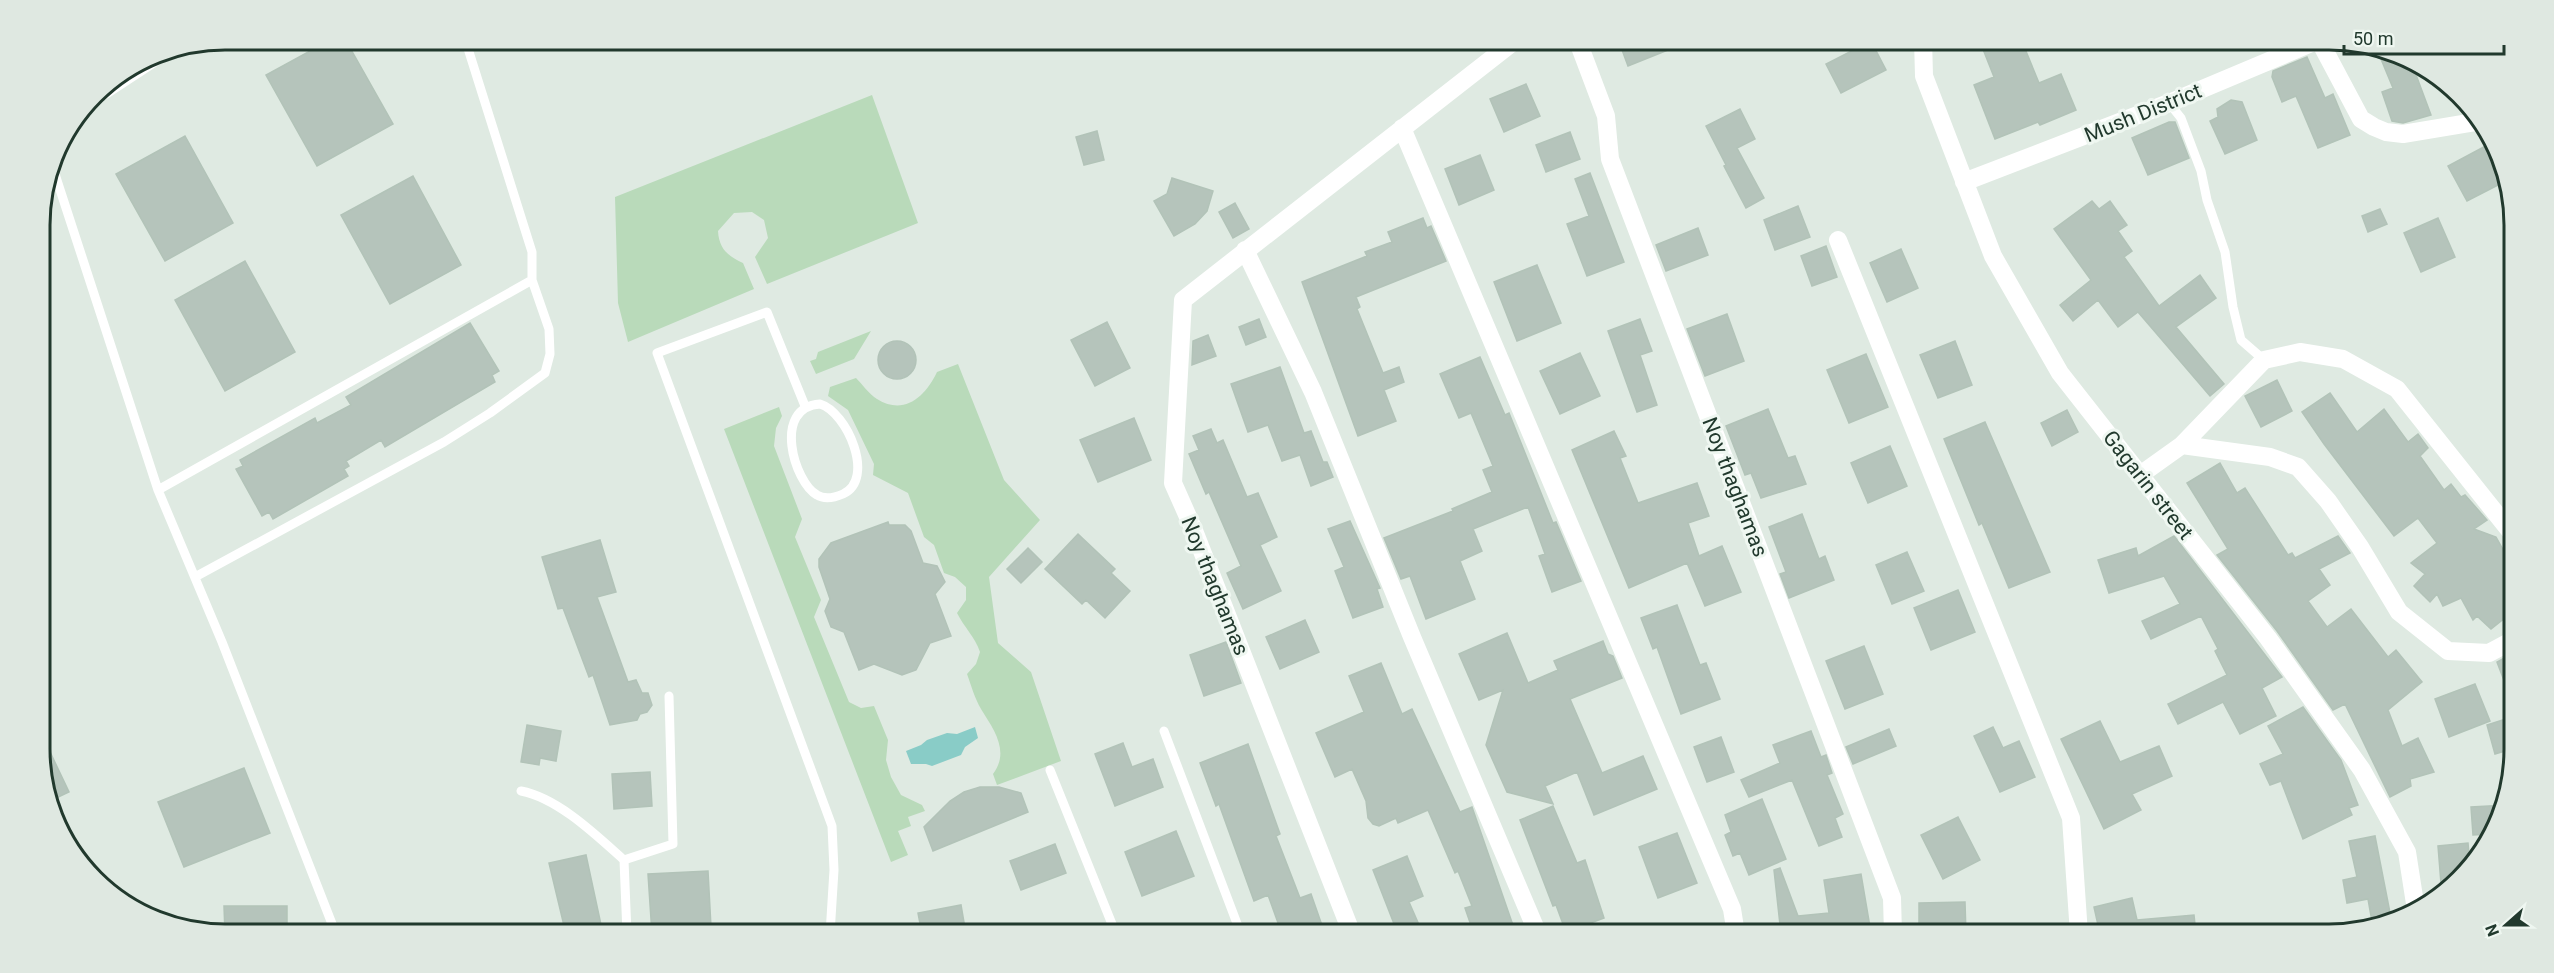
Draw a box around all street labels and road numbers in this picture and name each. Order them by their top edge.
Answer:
street label: Mush District [2081,79,2205,147]
street label: Noy thaghamas [1697,414,1773,560]
street label: Gagarin street [2098,426,2198,544]
street label: Noy thaghamas [1176,513,1254,659]

